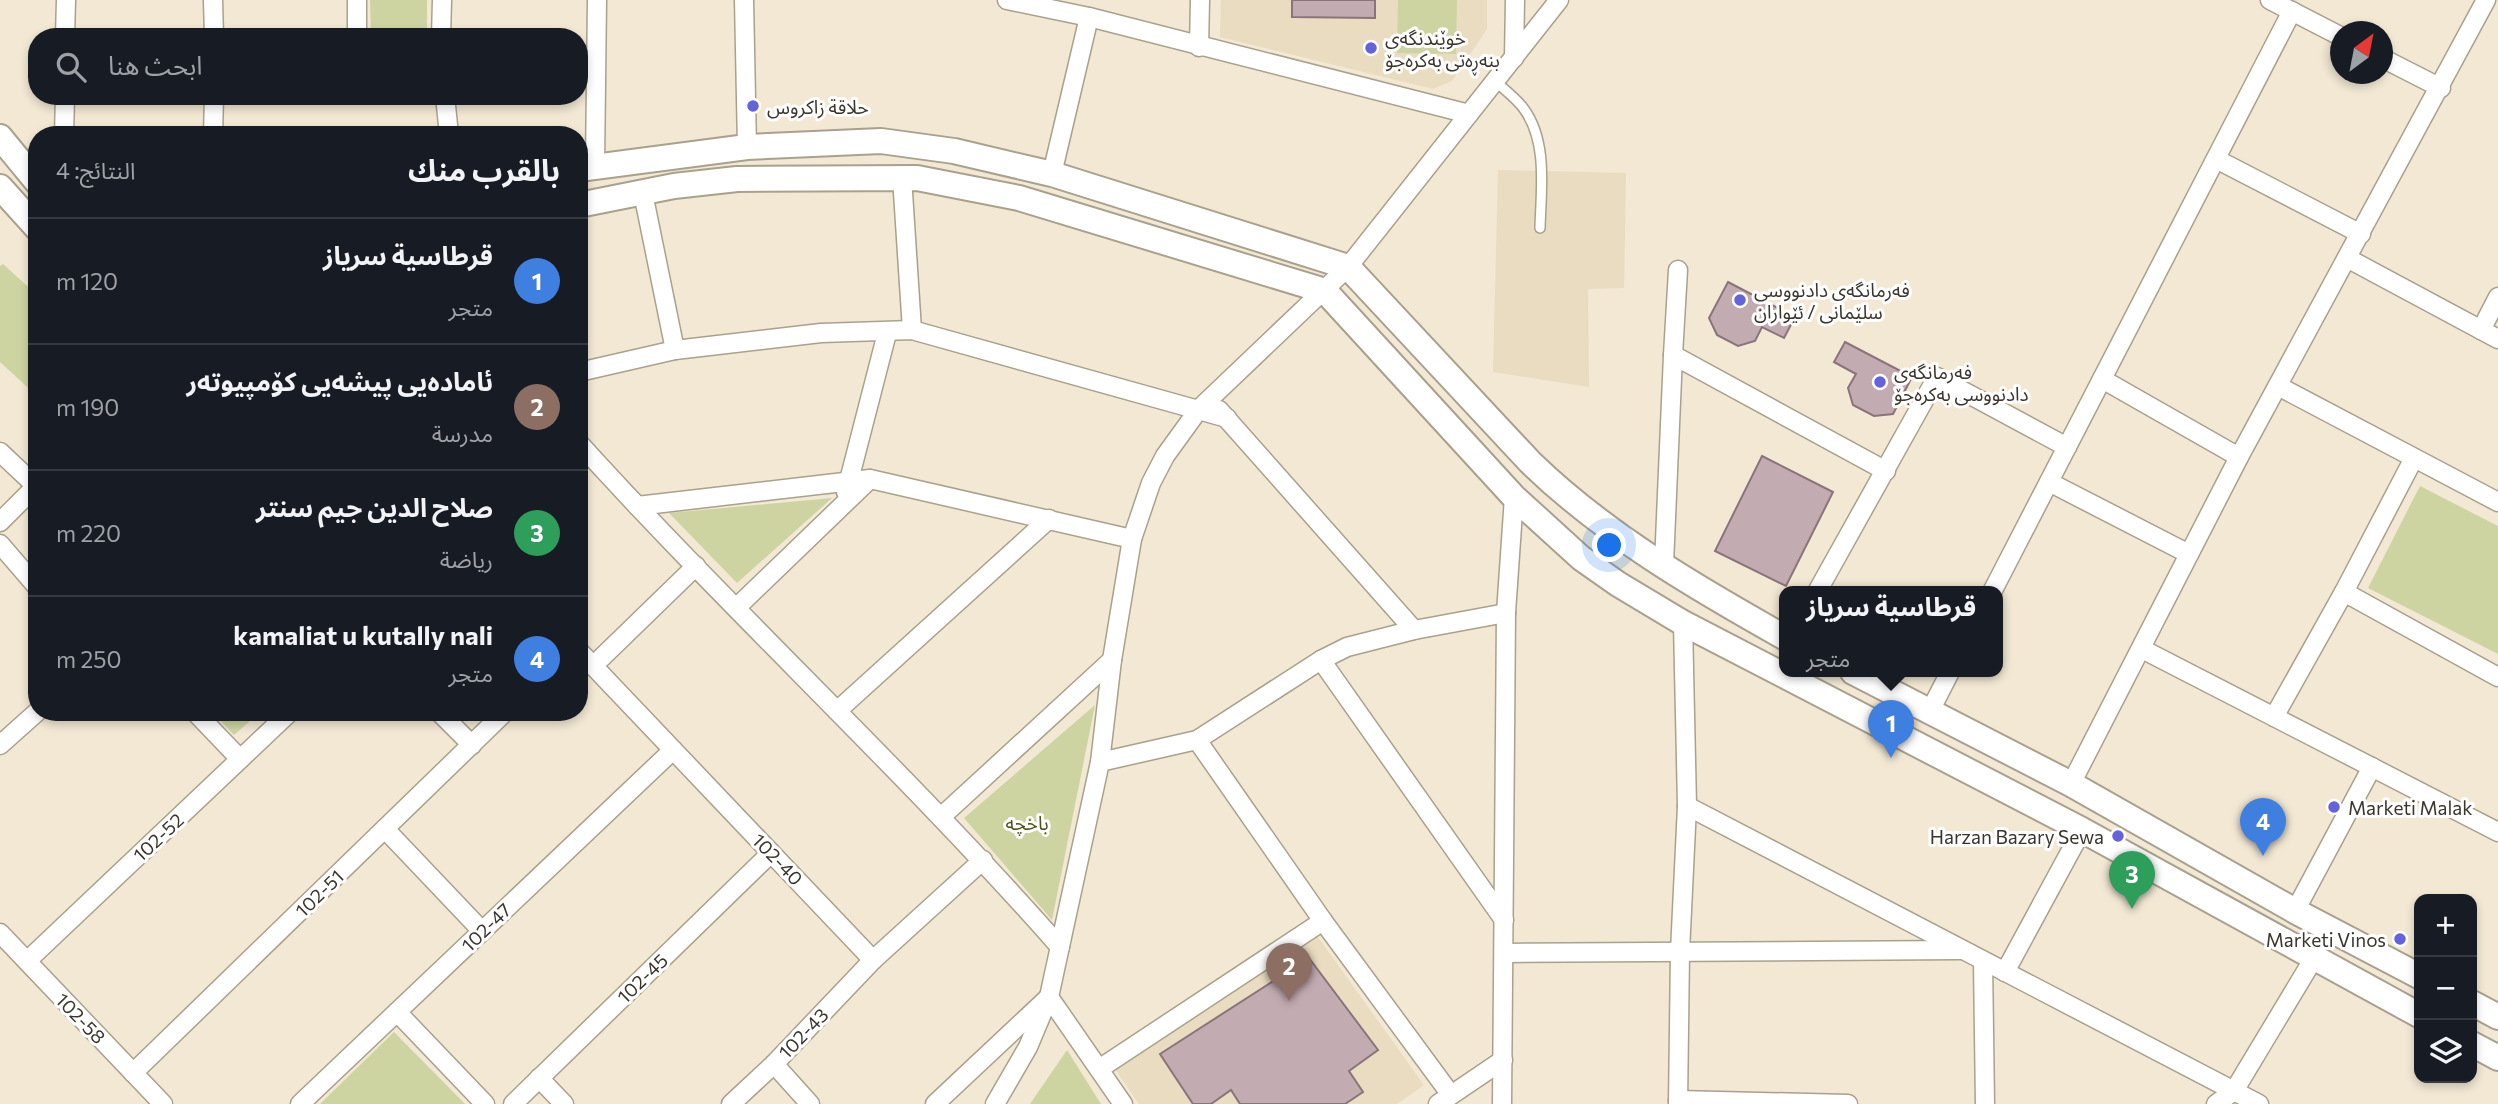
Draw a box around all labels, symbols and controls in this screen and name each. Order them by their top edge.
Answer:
north arrow [2330,21,2393,84]
place label: خوێندنگەی بنەڕەتی بەکرەجۆ [1385,26,1500,76]
search box [28,28,588,105]
marker: خوێندنگەی بنەڕەتی بەکرەجۆ [1363,40,1379,56]
icon: search [52,48,90,86]
text: ابحث هنا [108,49,203,80]
place label: حلاقة زاکروس [767,95,869,119]
marker: حلاقة زاکروس [745,98,761,114]
text: بالقرب منك [408,150,560,187]
text: النتائج: 4 [56,156,135,184]
text: قرطاسية سرياز [323,239,493,270]
text: 120 m [56,267,118,295]
text: 1 [532,267,542,295]
place label: فەرمانگەی دادنووسی سلێمانی / ئێواران [1754,278,1910,324]
marker: فەرمانگەی دادنووسی سلێمانی / ئێواران [1732,292,1748,308]
text: متجر [449,293,493,321]
place label: فەرمانگەی دادنووسی بەکرەجۆ [1894,360,2029,406]
text: ئامادەیی پیشەیی کۆمپیوتەر [186,365,493,396]
marker: فەرمانگەی دادنووسی بەکرەجۆ [1872,374,1888,390]
text: 190 m [56,393,119,421]
text: 2 [530,393,544,421]
text: مدرسة [432,419,493,447]
text: صلاح الدين جيم سنتر [256,491,493,522]
text: 220 m [56,519,121,547]
text: 3 [530,519,544,547]
your location [1592,528,1626,562]
text: رياضة [440,545,493,573]
popup [1779,586,2003,677]
text: قرطاسية سرياز [1806,590,1976,621]
text: kamaliat u kutally nali [233,619,493,650]
text: متجر [1806,644,1850,672]
text: 250 m [56,645,121,673]
text: 4 [530,645,544,673]
text: متجر [449,659,493,687]
pin: 1 [1868,700,1914,758]
place label: Marketi Malak [2348,796,2473,819]
pin: 4 [2240,798,2286,856]
marker: Marketi Malak [2326,799,2342,815]
street label: 102-52 [128,808,188,866]
park label: باخچە [1005,811,1049,836]
place label: Harzan Bazary Sewa [1930,825,2104,848]
street label: 102-40 [748,828,808,890]
marker: Harzan Bazary Sewa [2110,828,2126,844]
pin: 3 [2109,851,2155,909]
street label: 102-51 [290,865,348,921]
map controls [2414,894,2477,1083]
button: + [2414,894,2477,957]
street label: 102-47 [456,898,516,956]
place label: Marketi Vinos [2266,928,2386,951]
marker: Marketi Vinos [2392,931,2408,947]
pin: 2 [1266,943,1312,1001]
street label: 102-45 [612,948,672,1008]
button: − [2414,957,2477,1020]
street label: 102-58 [51,988,111,1048]
street label: 102-43 [773,1003,833,1063]
button: layers [2414,1020,2477,1083]

